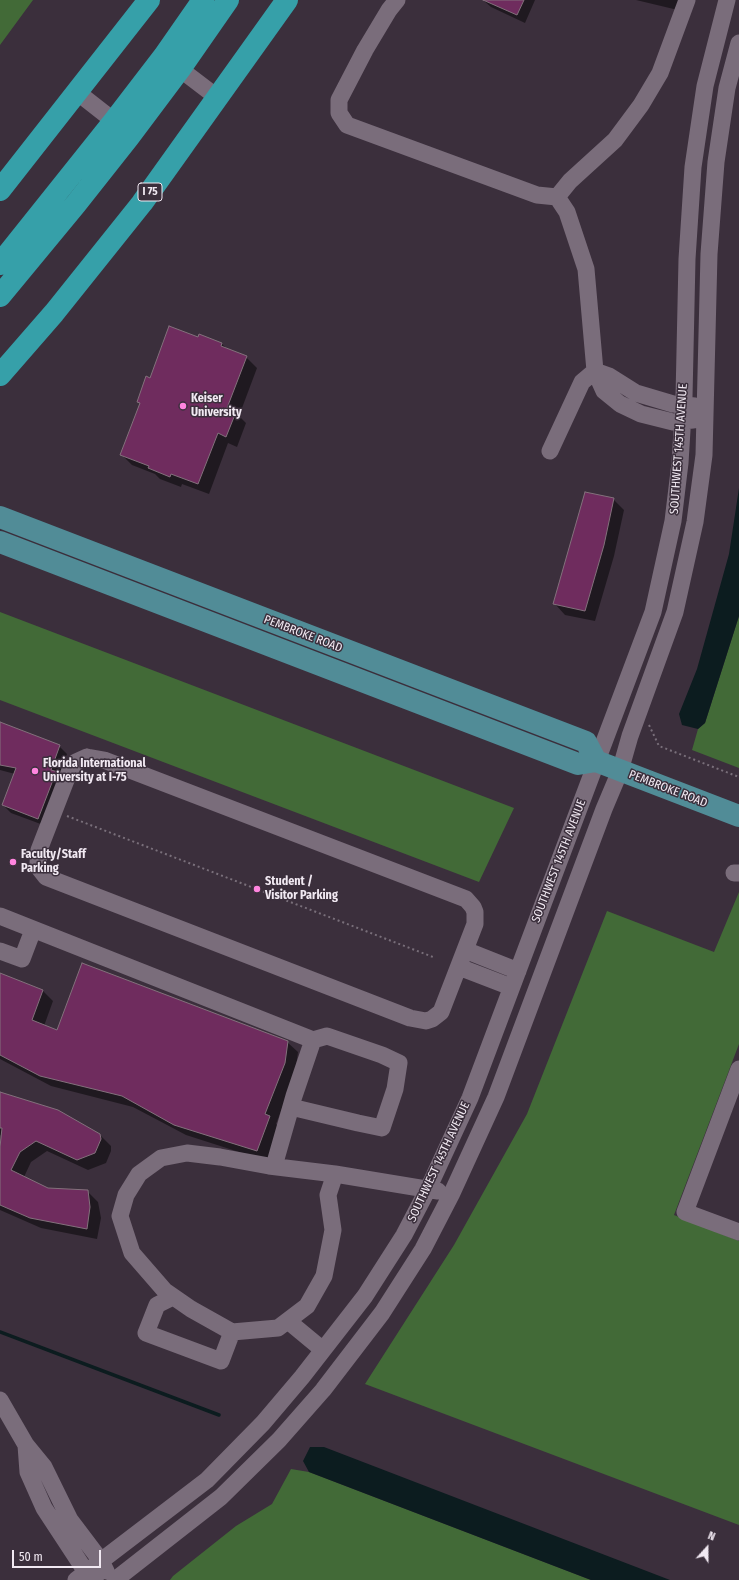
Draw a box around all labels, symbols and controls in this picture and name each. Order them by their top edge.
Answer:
road number: I 75 [138,183,162,201]
street label: SOUTHWEST 145TH AVENUE [667,383,691,515]
place label: Keiser University [191,392,242,420]
marker: Keiser University [178,401,188,411]
street label: PEMBROKE ROAD [262,612,344,656]
place label: Florida International University at I-75 [43,757,146,785]
marker: Florida International University at I-75 [30,766,40,776]
street label: PEMBROKE ROAD [627,767,709,811]
street label: SOUTHWEST 145TH AVENUE [529,797,589,925]
place label: Faculty/Staff Parking [21,848,86,876]
marker: Faculty/Staff Parking [8,857,18,867]
place label: Student / Visitor Parking [265,875,338,903]
marker: Student / Visitor Parking [252,884,262,894]
street label: SOUTHWEST 145TH AVENUE [405,1100,473,1224]
north arrow [687,1528,727,1568]
text: N [706,1529,717,1544]
scale bar [14,1542,103,1568]
text: 50 m [19,1550,43,1564]

